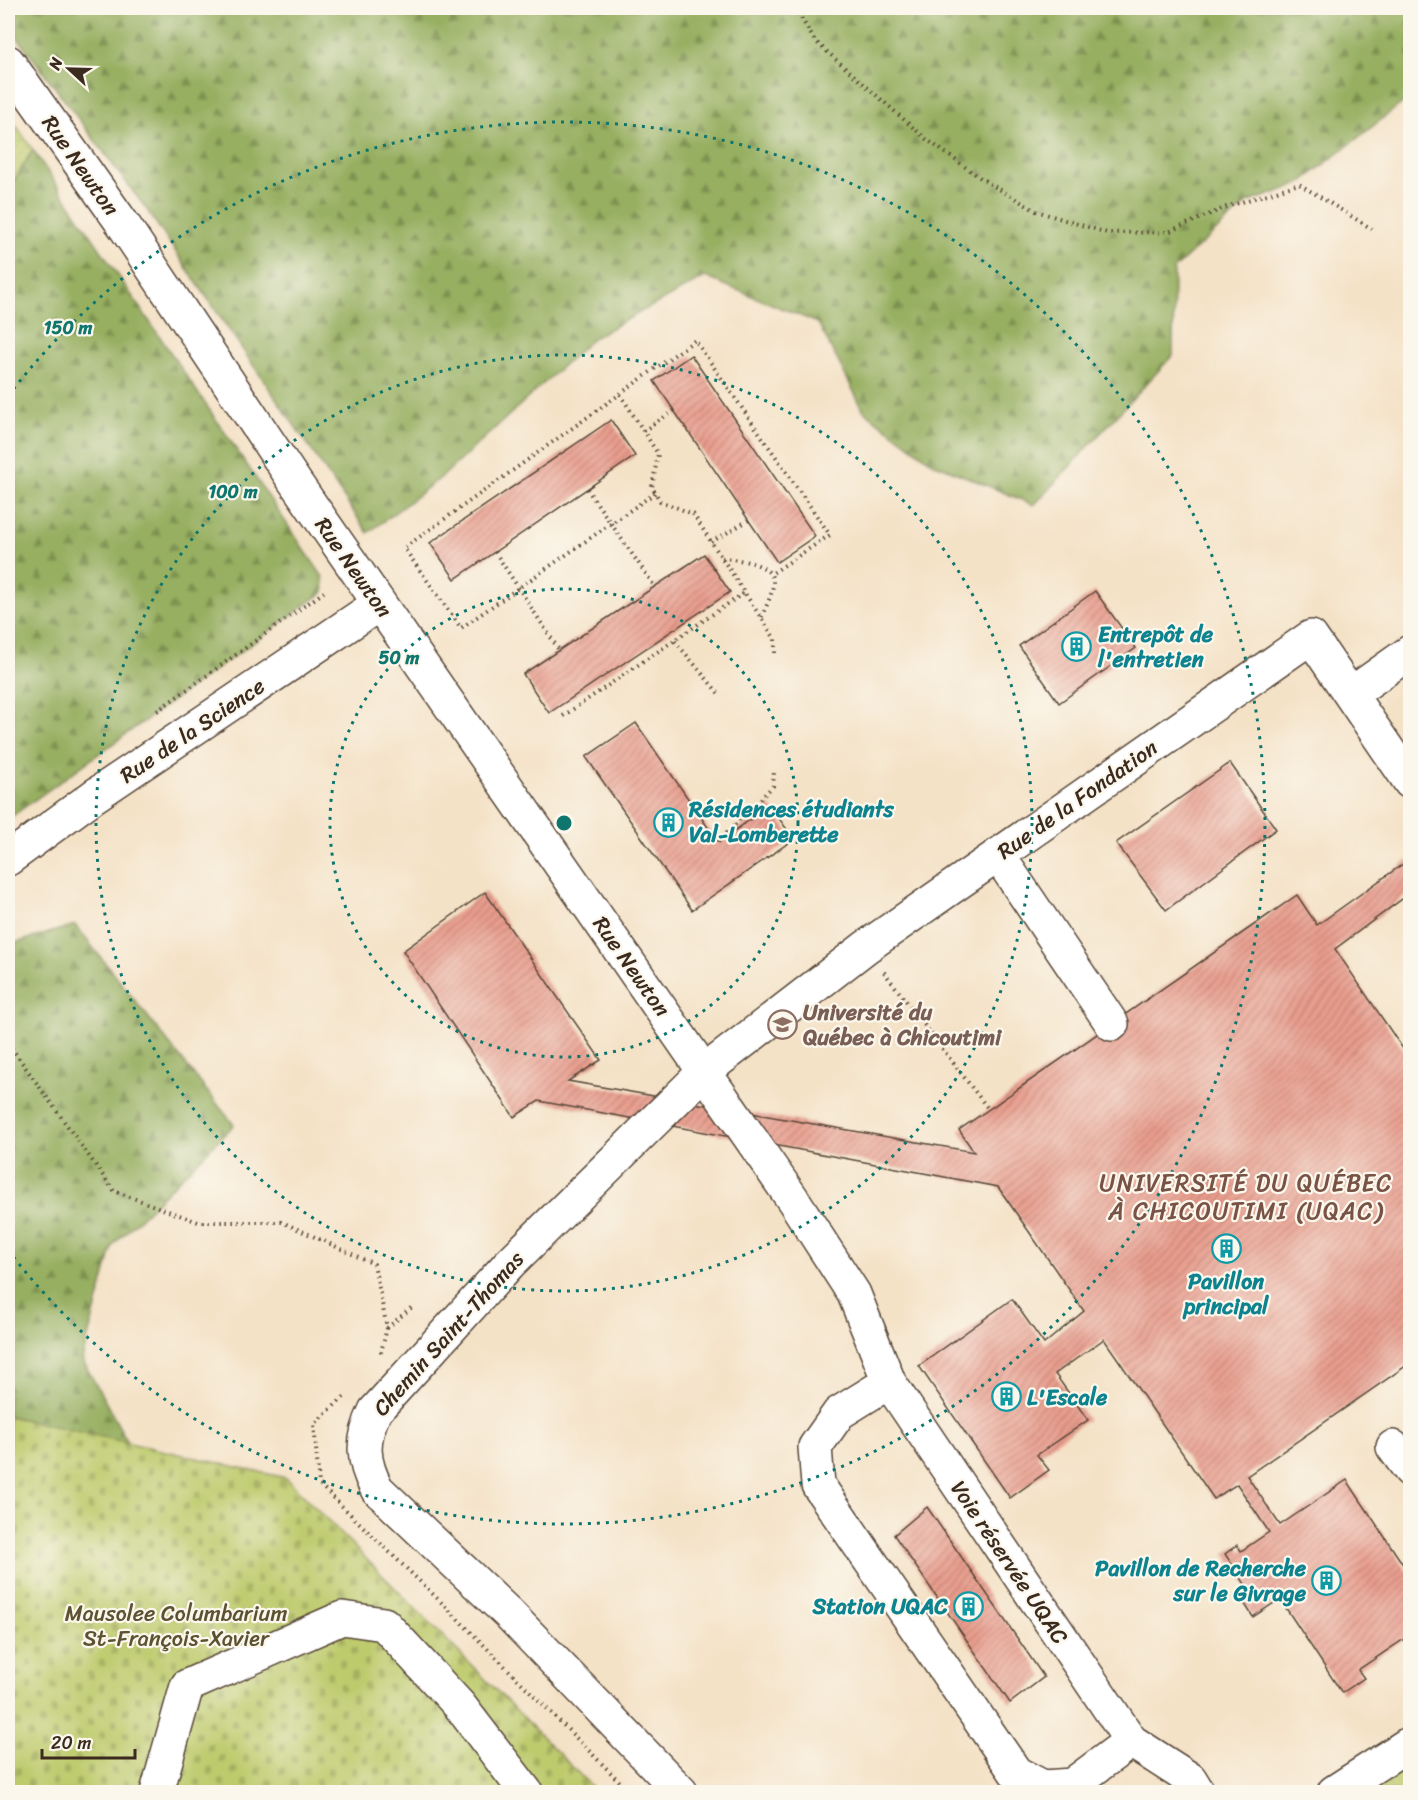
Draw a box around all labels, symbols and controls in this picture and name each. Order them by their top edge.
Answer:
north arrow [39,39,99,99]
text: N [40,52,71,75]
street label: Rue Newton [31,107,130,224]
text: 150 m [44,312,92,344]
text: 100 m [209,476,258,508]
street label: Rue Newton [304,509,403,626]
place label: Entrepôt de l'entretien [1097,615,1214,679]
building icon: Entrepôt de l'entretien [1061,631,1093,663]
text: 50 m [379,642,420,674]
street label: Rue de la Science [111,667,273,794]
street label: Rue de la Fondation [988,729,1166,870]
place label: Résidences étudiants Val-Lomberette [688,790,895,854]
building icon: Résidences étudiants Val-Lomberette [652,806,684,838]
centre of rings [554,813,574,833]
street label: Rue Newton [582,908,681,1025]
place label: Université du Québec à Chicoutimi [803,993,1003,1057]
school or university icon: Université du Québec à Chicoutimi [766,1009,798,1041]
district label: UNIVERSITÉ DU QUÉBEC À CHICOUTIMI (UQAC) [1099,1162,1393,1232]
building icon: Pavillon principal [1210,1233,1242,1265]
street label: Chemin Saint-Thomas [363,1241,534,1425]
place label: Pavillon principal [1182,1262,1269,1326]
place label: L'Escale [1027,1378,1108,1417]
building icon: L'Escale [990,1381,1022,1413]
street label: Voie réservée UQAC [940,1472,1079,1653]
place label: Pavillon de Recherche sur le Givrage [1095,1549,1307,1613]
building icon: Pavillon de Recherche sur le Givrage [1311,1565,1343,1597]
place label: Station UQAC [811,1587,948,1626]
building icon: Station UQAC [953,1590,985,1622]
park label: Mausolee Columbarium St-François-Xavier [65,1594,287,1658]
scale bar [42,1722,135,1760]
text: 20 m [51,1727,91,1759]

